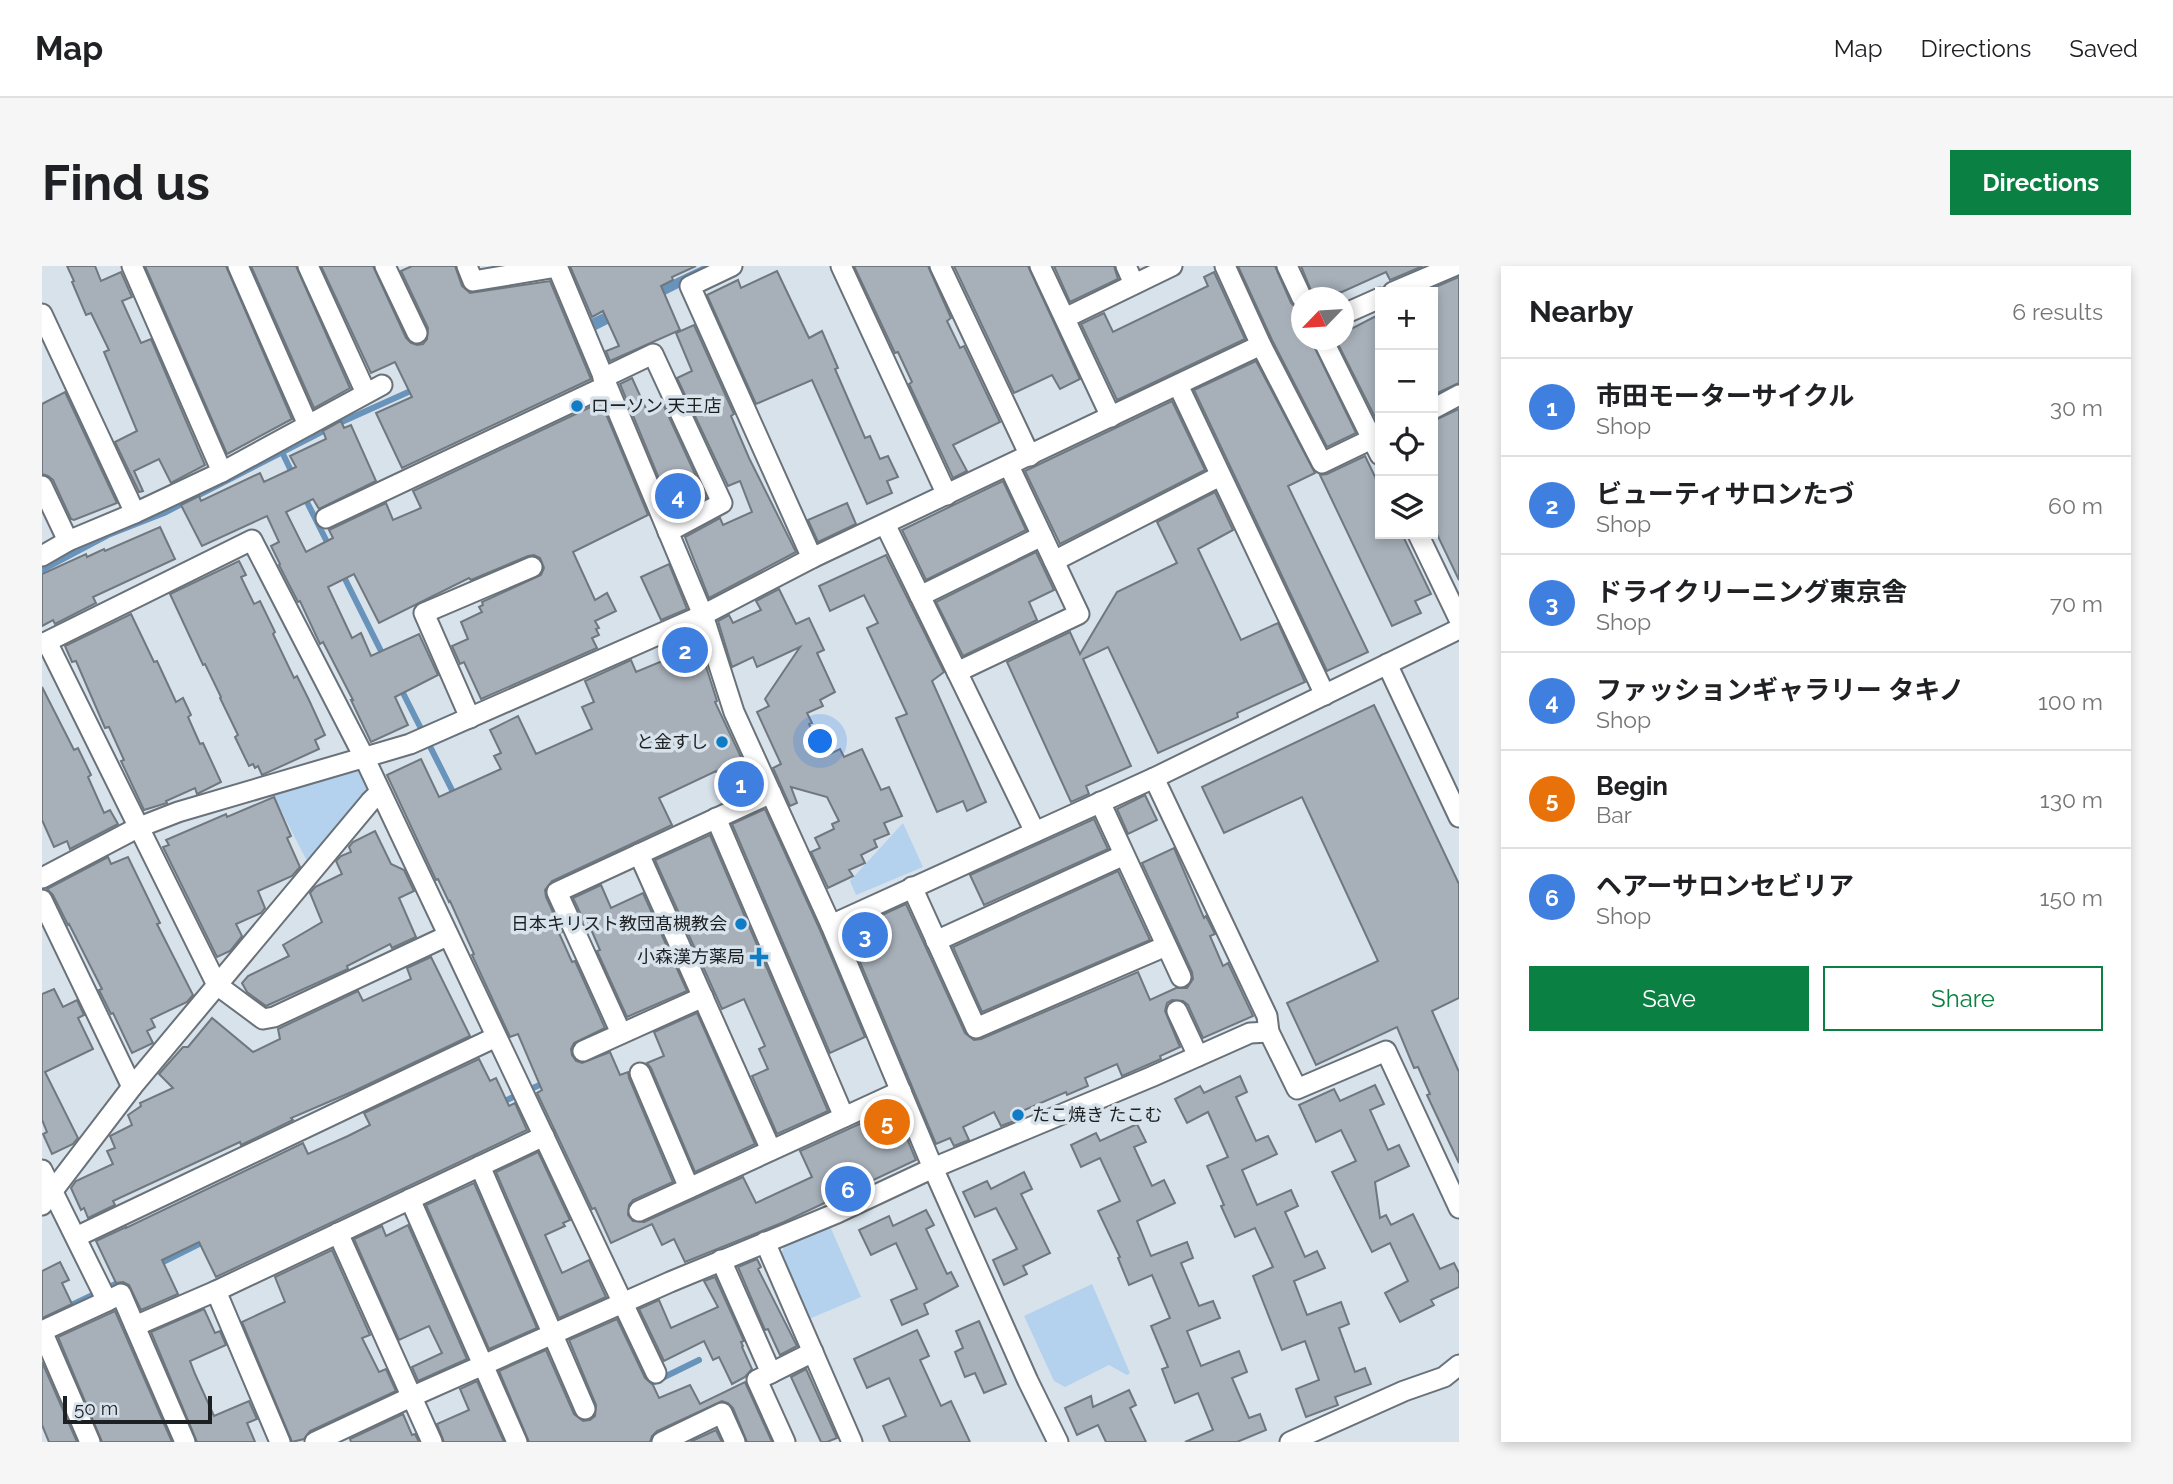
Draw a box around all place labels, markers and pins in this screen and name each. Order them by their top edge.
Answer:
place label: ローソン 天王店 [591,395,722,416]
marker: ローソン 天王店 [569,398,585,414]
pin: 4 [655,470,701,522]
pin: 2 [662,624,708,676]
place label: と金すし [636,731,708,752]
marker: と金すし [714,734,730,750]
pin: 1 [718,758,764,810]
pin: 3 [842,909,888,961]
place label: 日本キリスト教団髙槻教会 [511,913,727,934]
marker: 日本キリスト教団髙槻教会 [733,916,749,932]
place label: 小森漢方薬局 [637,946,745,967]
marker: 小森漢方薬局 [751,949,767,965]
pin: 5 [864,1096,910,1148]
place label: たこ焼き たこむ [1032,1104,1163,1125]
marker: たこ焼き たこむ [1010,1107,1026,1123]
pin: 6 [825,1163,871,1215]

